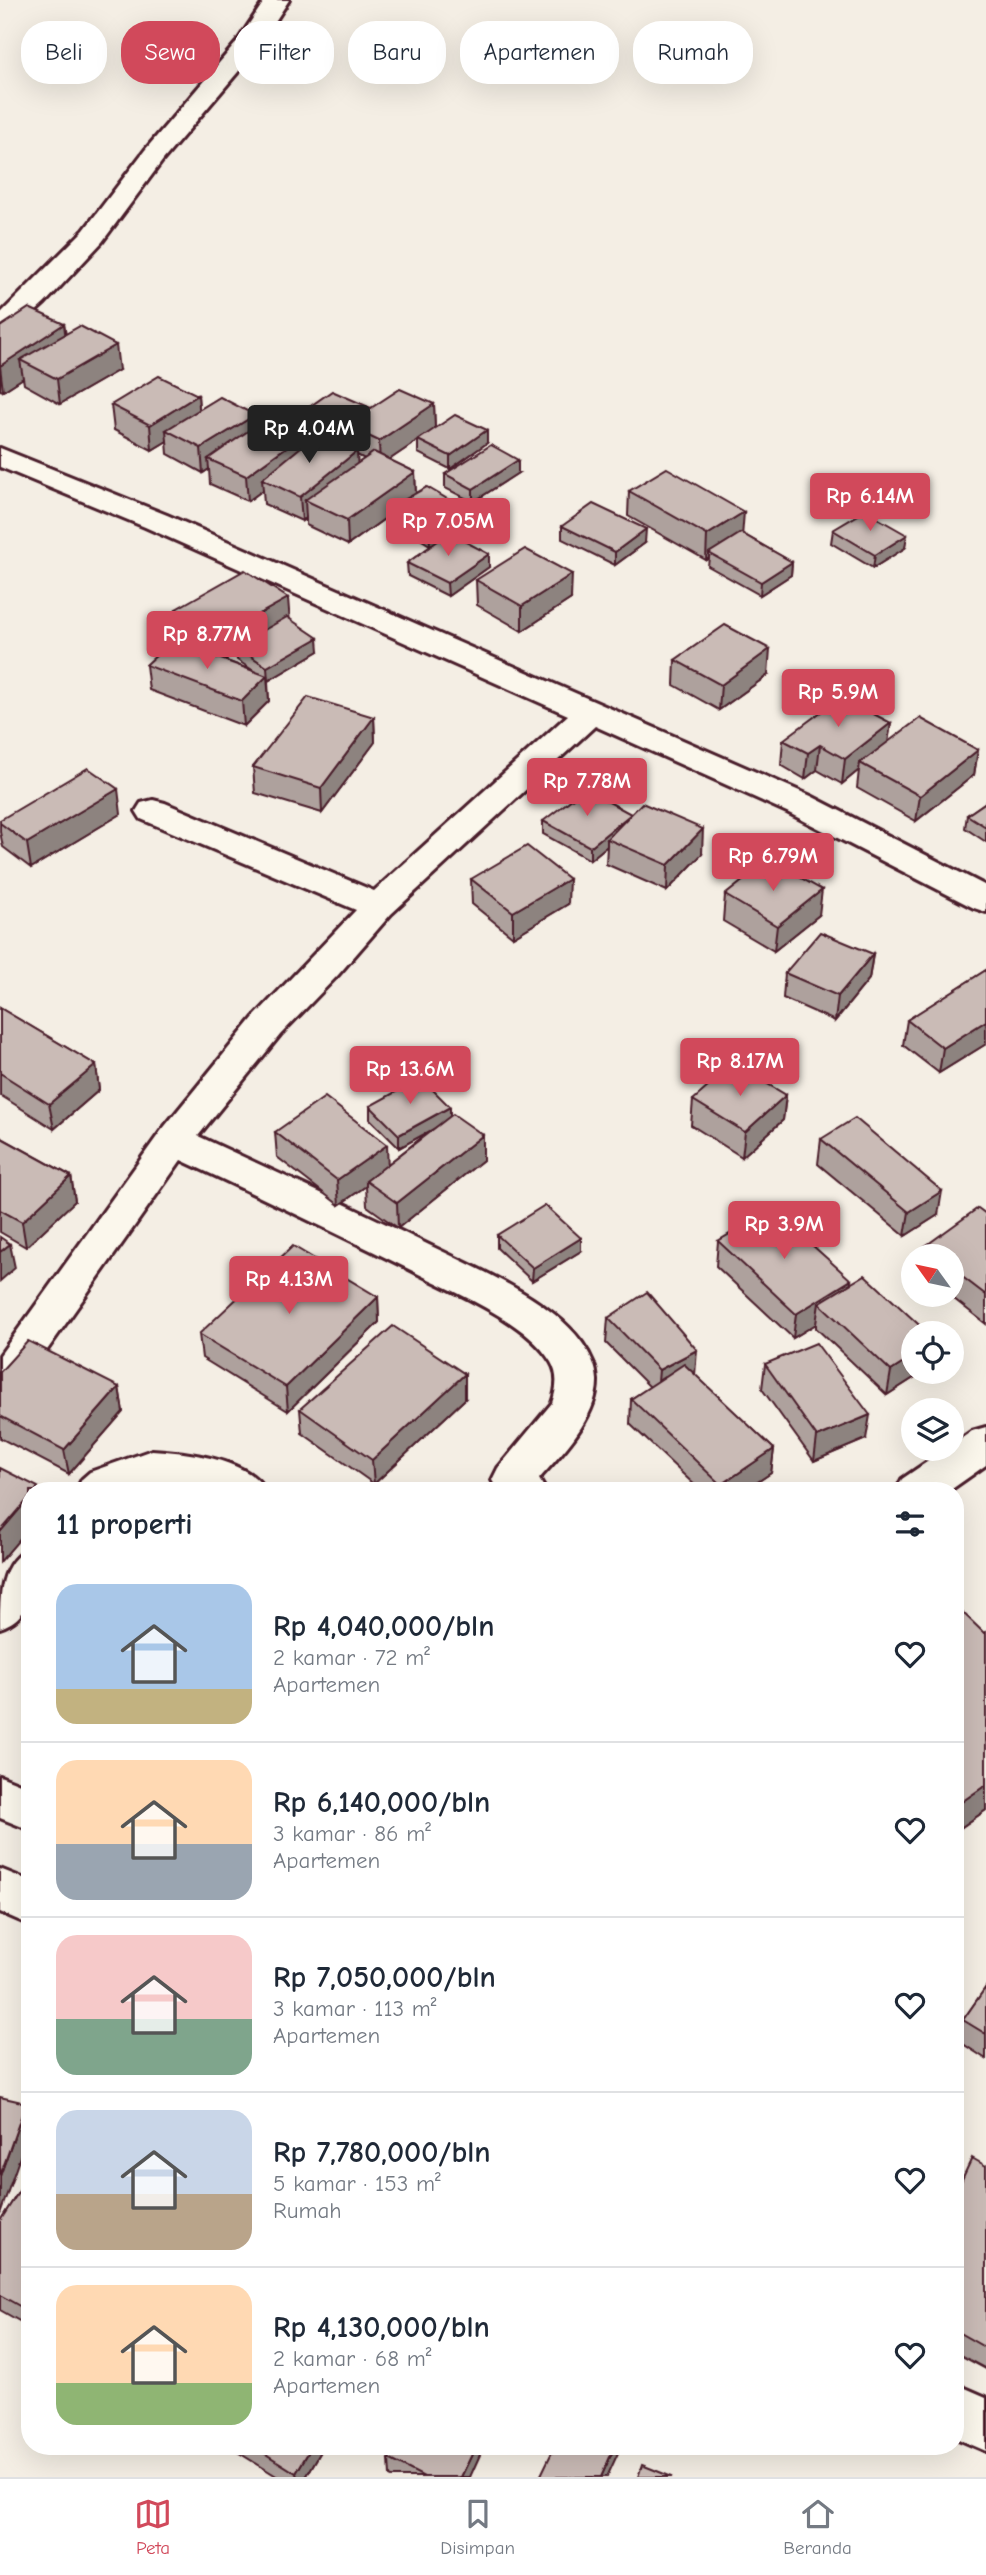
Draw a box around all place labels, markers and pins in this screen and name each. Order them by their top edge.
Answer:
pin: Rp 4.04M [237,406,381,465]
pin: Rp 6.14M [798,474,942,533]
pin: Rp 7.05M [376,498,520,558]
pin: Rp 8.77M [135,612,279,671]
pin: Rp 5.9M [773,670,903,729]
pin: Rp 7.78M [515,758,659,818]
pin: Rp 6.79M [701,834,845,893]
pin: Rp 8.17M [668,1038,812,1098]
pin: Rp 13.6M [338,1046,482,1106]
pin: Rp 3.9M [719,1202,849,1261]
pin: Rp 4.13M [217,1256,361,1316]

